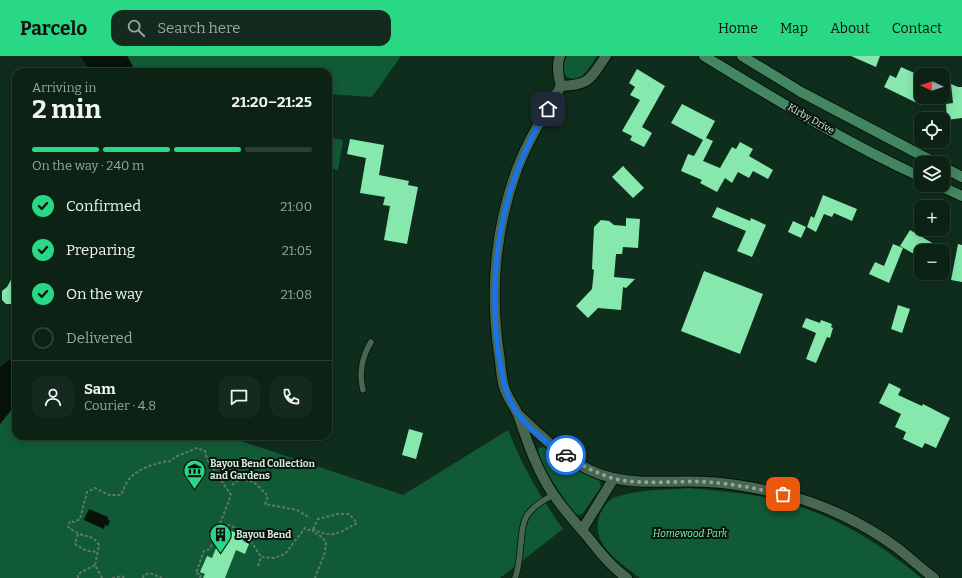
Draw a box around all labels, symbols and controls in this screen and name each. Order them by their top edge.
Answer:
search box [111,10,391,46]
text: Parcelo [20,17,87,40]
icon: search [125,17,147,39]
text: Search here [157,19,241,37]
text: Home [718,20,758,37]
text: Map [780,20,808,37]
text: About [830,20,870,37]
text: Contact [892,20,942,37]
north arrow [914,68,950,104]
map controls [914,68,950,280]
text: Arriving in [32,80,97,95]
pin [531,92,565,126]
text: 21:20–21:25 [232,93,312,111]
text: 2 min [32,94,101,125]
icon: home [537,98,559,120]
street label: Kirby Drive [785,101,837,137]
button: locate [914,112,950,148]
button: layers [914,156,950,192]
text: On the way · 240 m [32,158,144,173]
icon: check [32,195,54,217]
text: Confirmed [66,197,141,215]
text: 21:00 [280,199,312,214]
button: + [914,200,950,236]
icon: check [32,239,54,261]
text: Preparing [66,241,135,259]
text: 21:05 [282,243,312,258]
button: − [914,244,950,280]
icon: check [32,283,54,305]
text: On the way [66,285,143,303]
text: 21:08 [281,287,312,302]
text: Delivered [66,329,133,347]
button: person [32,376,74,418]
button: chat [218,376,260,418]
button: phone [270,376,312,418]
text: Sam [84,380,116,398]
text: Courier · 4.8 [84,398,156,413]
courier [546,435,586,475]
icon: car [555,444,577,466]
museum icon: Bayou Bend Collection and Gardens [182,457,208,490]
place label: Bayou Bend Collection and Gardens [210,458,316,482]
pin [766,477,800,511]
icon: bag [772,483,794,505]
building icon: Bayou Bend [207,522,233,555]
park label: Homewood Park [653,528,728,540]
place label: Bayou Bend [236,529,291,541]

